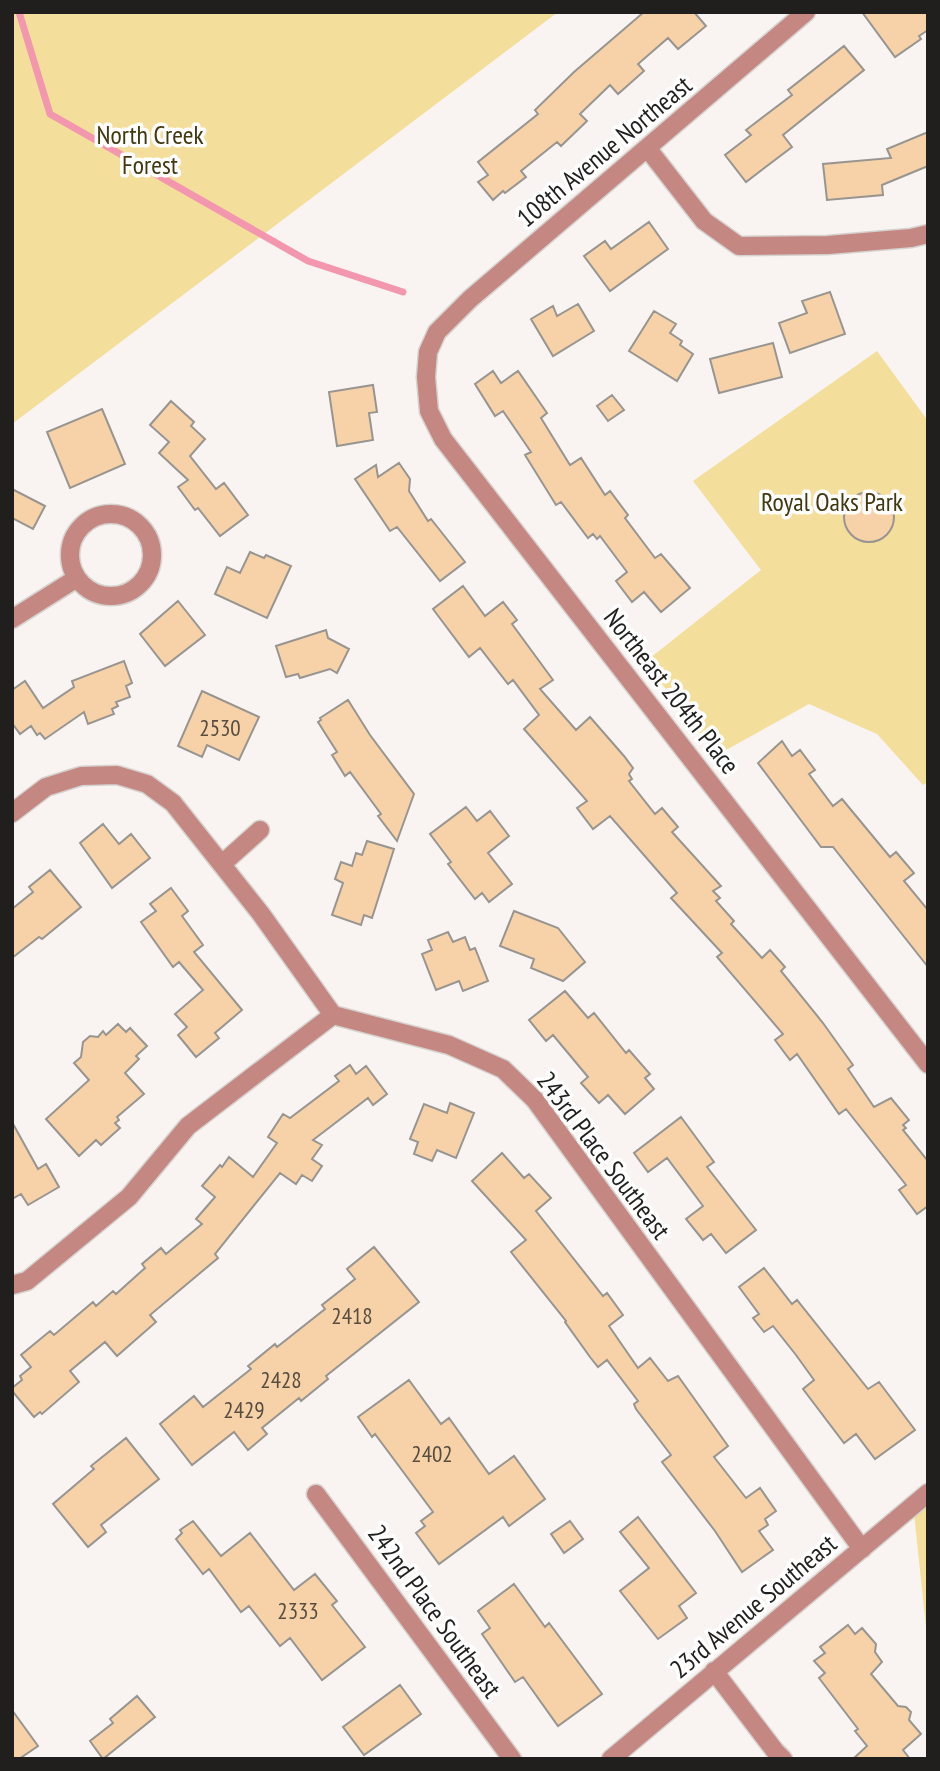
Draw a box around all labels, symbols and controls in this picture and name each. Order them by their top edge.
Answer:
street label: 108th Avenue Northeast [510,68,698,234]
park label: North Creek Forest [96,118,204,181]
park label: Royal Oaks Park [761,485,903,518]
street label: Northeast 204th Place [597,602,747,780]
house number: 2530 [199,713,241,742]
street label: 243rd Place Southeast [530,1065,678,1245]
house number: 2418 [331,1301,373,1330]
house number: 2428 [260,1365,302,1394]
house number: 2429 [223,1395,265,1424]
house number: 2402 [411,1439,453,1468]
street label: 242nd Place Southeast [361,1518,509,1704]
street label: 23rd Avenue Southeast [663,1527,843,1685]
house number: 2333 [277,1596,319,1625]

